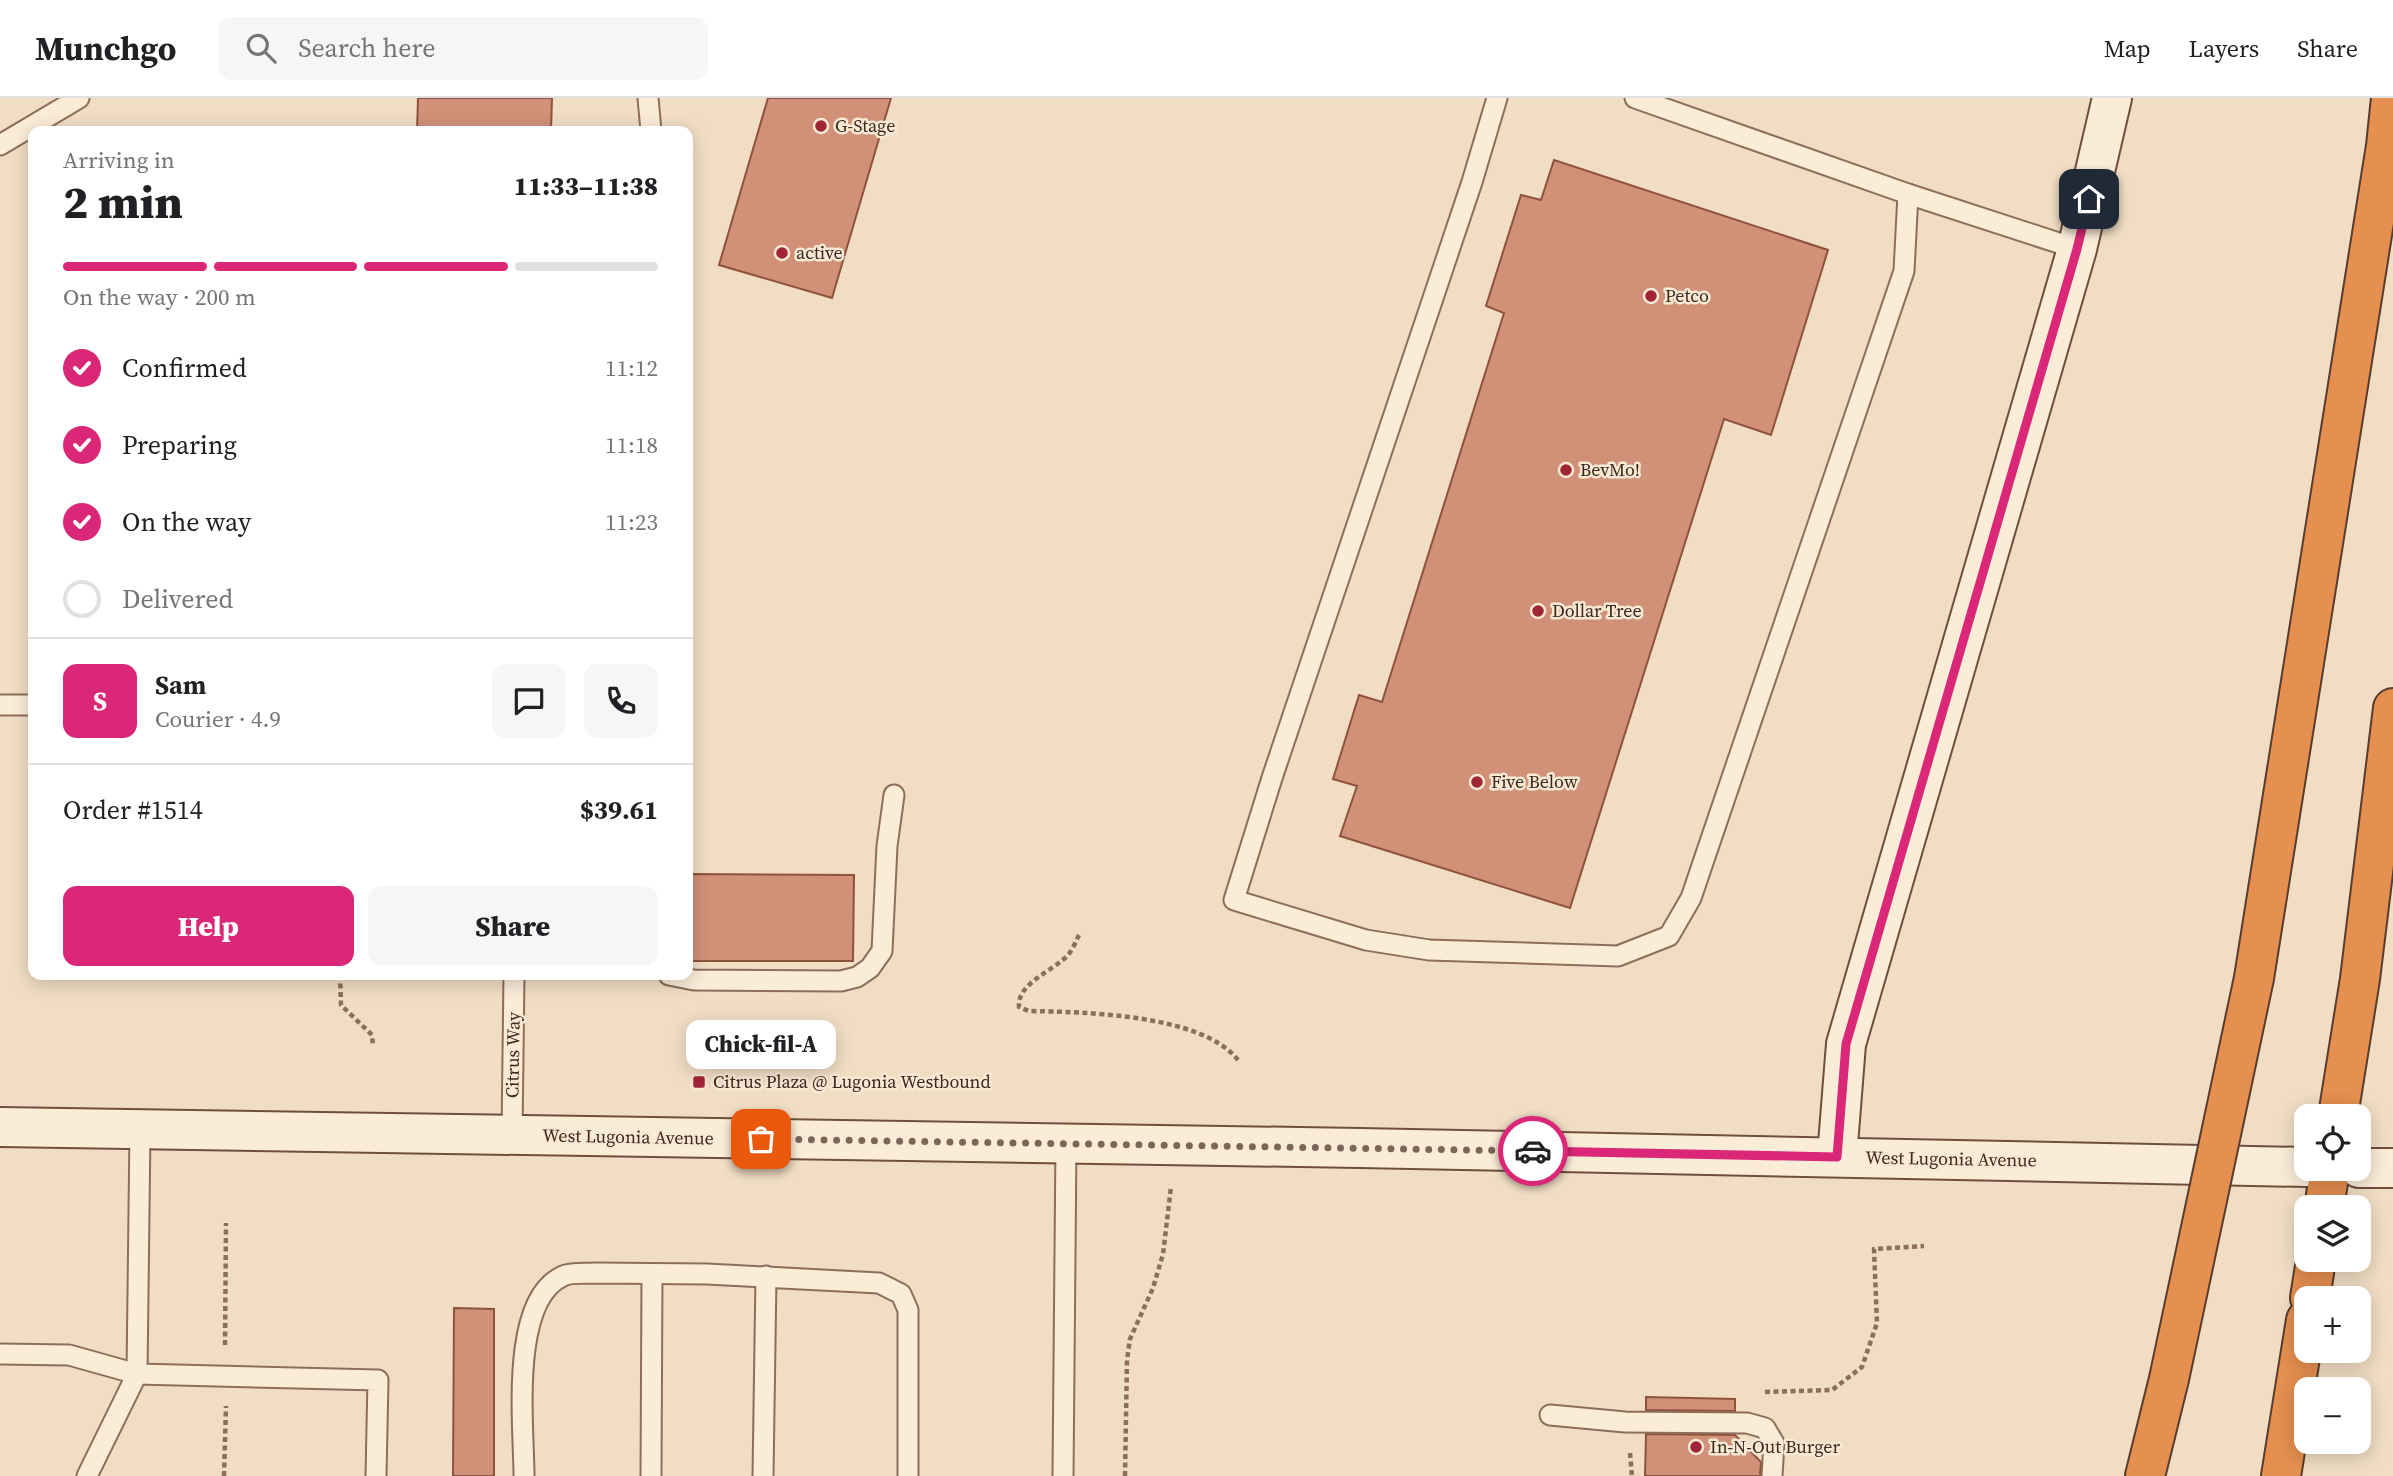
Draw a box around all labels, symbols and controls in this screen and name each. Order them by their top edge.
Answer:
search box [218,17,708,80]
text: Munchgo [35,26,176,71]
icon: search [242,29,280,67]
text: Search here [298,30,435,66]
text: Map [2104,32,2151,65]
text: Layers [2189,32,2259,65]
text: Share [2297,32,2358,65]
place label: G-Stage [835,113,895,138]
marker: G-Stage [813,118,829,134]
text: Arriving in [63,144,175,176]
text: 11:33–11:38 [514,168,658,204]
pin [2059,169,2119,229]
text: 2 min [63,170,183,233]
icon: home [2070,180,2108,218]
place label: active [796,240,843,265]
marker: active [774,245,790,261]
text: On the way · 200 m [63,281,256,313]
place label: Petco [1665,283,1709,308]
marker: Petco [1643,288,1659,304]
icon: check [63,349,101,387]
text: Confirmed [122,350,247,386]
text: 11:12 [605,352,658,384]
icon: check [63,426,101,464]
text: Preparing [122,427,237,463]
text: 11:18 [605,429,658,461]
place label: BevMo! [1580,457,1640,482]
marker: BevMo! [1558,462,1574,478]
icon: check [63,503,101,541]
text: On the way [122,504,251,540]
text: 11:23 [605,506,658,538]
text: Delivered [122,581,233,617]
place label: Dollar Tree [1552,598,1642,623]
marker: Dollar Tree [1530,603,1546,619]
button: chat [492,664,566,738]
button: phone [584,664,658,738]
text: Sam [155,667,206,703]
text: S [93,683,107,719]
text: Courier · 4.9 [155,703,281,735]
place label: Five Below [1491,769,1578,794]
marker: Five Below [1469,774,1485,790]
text: Order #1514 [63,792,203,828]
text: $39.61 [580,792,658,828]
button: Help [63,886,354,966]
button: Share [368,886,658,966]
street label: Citrus Way [499,1011,526,1098]
callout: Chick-fil-A [686,1020,836,1069]
text: Chick-fil-A [705,1028,817,1060]
place label: Citrus Plaza @ Lugonia Westbound [713,1069,991,1094]
marker: Citrus Plaza @ Lugonia Westbound [691,1074,707,1090]
map controls [2294,1104,2371,1454]
button: locate [2294,1104,2371,1181]
pin [731,1109,791,1169]
courier [1498,1116,1568,1186]
icon: bag [742,1120,780,1158]
street label: West Lugonia Avenue [542,1123,714,1150]
icon: car [1514,1132,1552,1170]
street label: West Lugonia Avenue [1865,1145,2037,1172]
button: layers [2294,1195,2371,1272]
button: + [2294,1286,2371,1363]
button: − [2294,1377,2371,1454]
place label: In-N-Out Burger [1710,1434,1841,1459]
marker: In-N-Out Burger [1688,1439,1704,1455]

